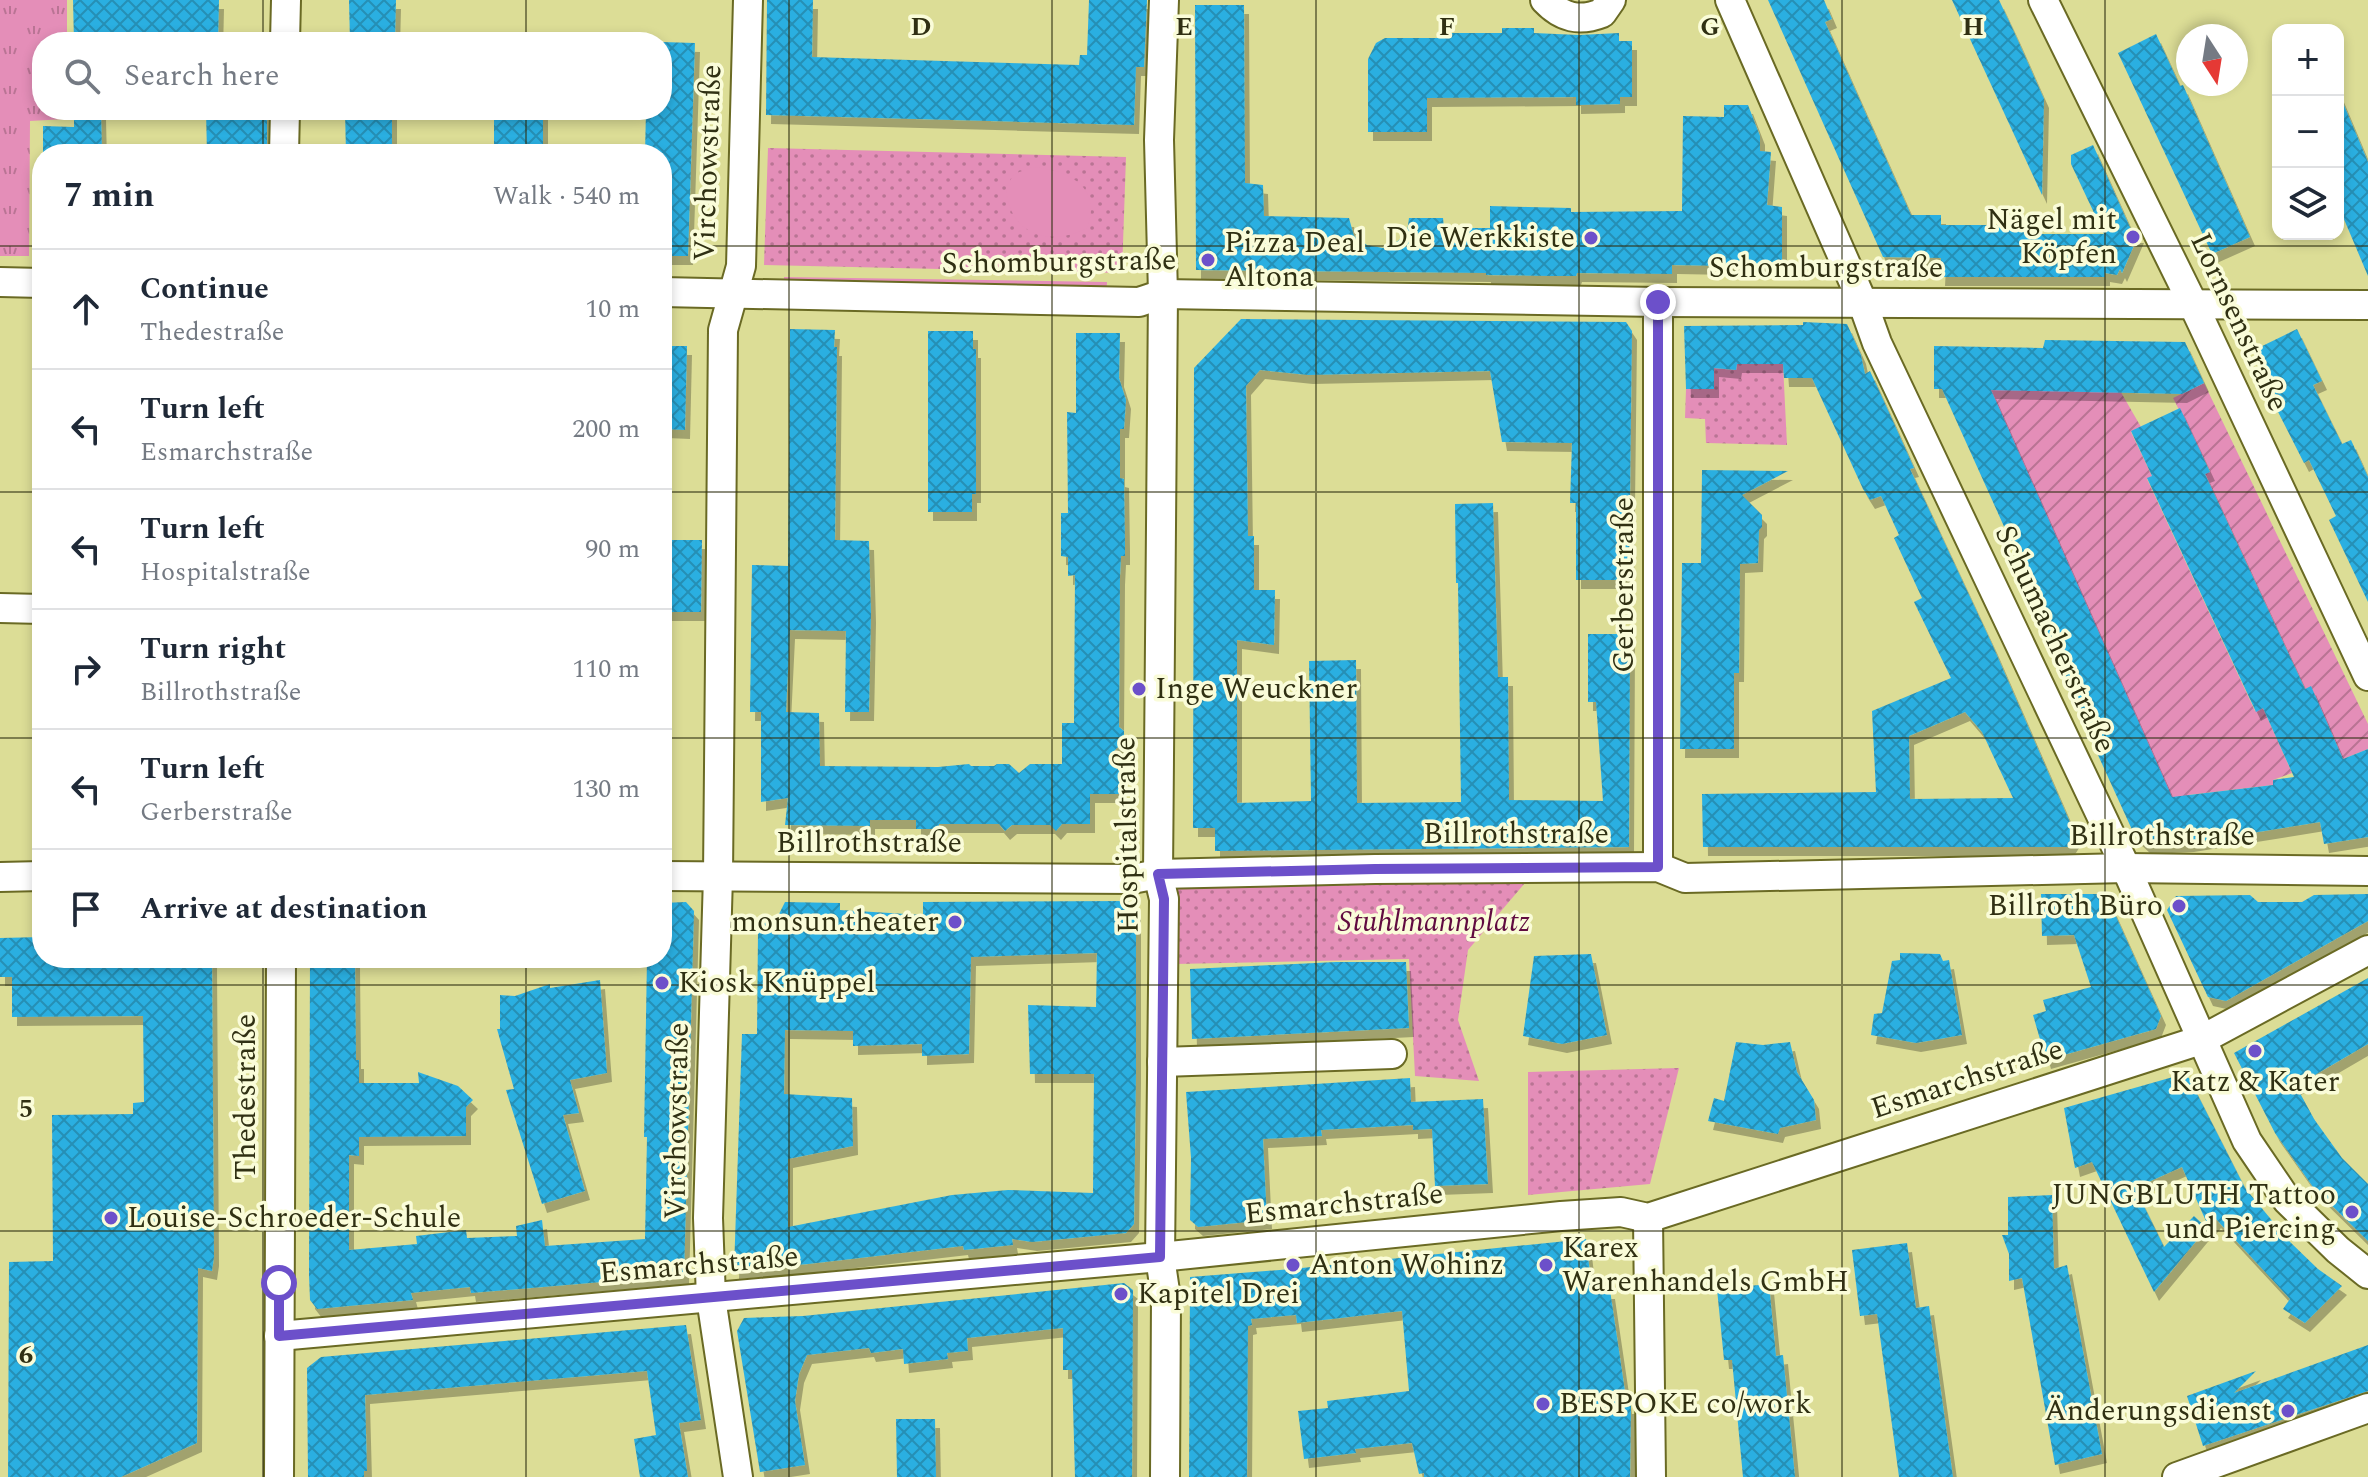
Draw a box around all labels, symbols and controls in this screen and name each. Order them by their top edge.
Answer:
text: D [911,7,931,47]
text: E [1175,7,1193,47]
text: F [1439,7,1455,47]
text: G [1700,7,1720,47]
text: H [1962,7,1984,47]
north arrow [2176,24,2248,96]
map controls [2272,24,2344,240]
button: + [2272,24,2344,96]
search box [32,32,672,120]
text: Search here [124,53,280,99]
icon: search [60,54,104,98]
street label: Virchowstraße [682,64,734,262]
button: − [2272,96,2344,168]
button: layers [2272,168,2344,240]
text: 7 min [64,170,154,222]
text: Walk · 540 m [493,176,640,216]
place label: Nägel mit Köpfen [1986,197,2117,277]
place label: Die Werkkiste [1385,215,1575,261]
place label: Pizza Deal Altona [1224,220,1365,300]
street label: Lornsenstraße [2177,225,2301,419]
marker: Nägel mit Köpfen [2124,228,2142,246]
marker: Die Werkkiste [1582,229,1600,247]
street label: Schomburgstraße [941,237,1177,287]
street label: Schomburgstraße [1709,245,1943,291]
marker: Pizza Deal Altona [1199,251,1217,269]
text: Continue [140,266,269,312]
route end [1640,284,1676,320]
icon: ahead [64,287,108,331]
text: 10 m [585,289,640,329]
text: Thedestraße [140,312,284,352]
text: Turn left [140,386,265,432]
icon: left [64,407,108,451]
text: 200 m [572,409,640,449]
text: Esmarchstraße [140,432,313,472]
street label: Gerberstraße [1601,497,1647,673]
text: Turn left [140,506,265,552]
street label: Schumacherstraße [1982,517,2128,761]
icon: left [64,527,108,571]
text: 90 m [585,529,640,569]
text: Hospitalstraße [140,552,311,592]
text: Turn right [140,626,286,672]
icon: right [64,647,108,691]
text: 110 m [572,649,640,689]
place label: Inge Weuckner [1155,666,1357,712]
text: Billrothstraße [140,672,301,712]
marker: Inge Weuckner [1130,680,1148,698]
street label: Hospitalstraße [1102,736,1152,934]
text: Turn left [140,746,265,792]
icon: left [64,767,108,811]
text: 130 m [572,769,640,809]
text: Gerberstraße [140,792,292,832]
street label: Billrothstraße [1423,811,1609,857]
street label: Billrothstraße [2069,813,2255,859]
street label: Billrothstraße [776,820,962,866]
place label: Billroth Büro [1988,883,2163,929]
text: Arrive at destination [140,886,427,932]
icon: arrive [64,887,108,931]
marker: Billroth Büro [2170,897,2188,915]
place label: monsun.theater [731,899,939,945]
park label: Stuhlmannplatz [1338,899,1530,945]
marker: monsun.theater [946,913,964,931]
place label: Kiosk Knüppel [678,960,875,1006]
marker: Kiosk Knüppel [653,974,671,992]
street label: Thedestraße [223,1014,269,1180]
street label: Virchowstraße [652,1022,702,1220]
street label: Esmarchstraße [1865,1026,2069,1132]
marker: Katz & Kater [2246,1042,2264,1060]
place label: Katz & Kater [2170,1059,2340,1105]
text: 5 [19,1089,33,1129]
street label: Esmarchstraße [1242,1171,1446,1237]
place label: JUNGBLUTH Tattoo und Piercing [2051,1172,2336,1252]
place label: Louise-Schroeder-Schule [127,1195,461,1241]
marker: JUNGBLUTH Tattoo und Piercing [2343,1203,2361,1221]
marker: Louise-Schroeder-Schule [102,1209,120,1227]
place label: Karex Warenhandels GmbH [1562,1225,1849,1305]
street label: Esmarchstraße [598,1233,800,1297]
place label: Anton Wohinz [1309,1242,1504,1288]
marker: Anton Wohinz [1284,1256,1302,1274]
marker: Karex Warenhandels GmbH [1537,1256,1555,1274]
route start [261,1265,297,1301]
place label: Kapitel Drei [1137,1271,1300,1317]
marker: Kapitel Drei [1112,1285,1130,1303]
text: 6 [19,1335,33,1375]
place label: BESPOKE co/work [1559,1381,1812,1427]
place label: Änderungsdienst [2044,1388,2272,1434]
marker: BESPOKE co/work [1534,1395,1552,1413]
marker: Änderungsdienst [2279,1402,2297,1420]

